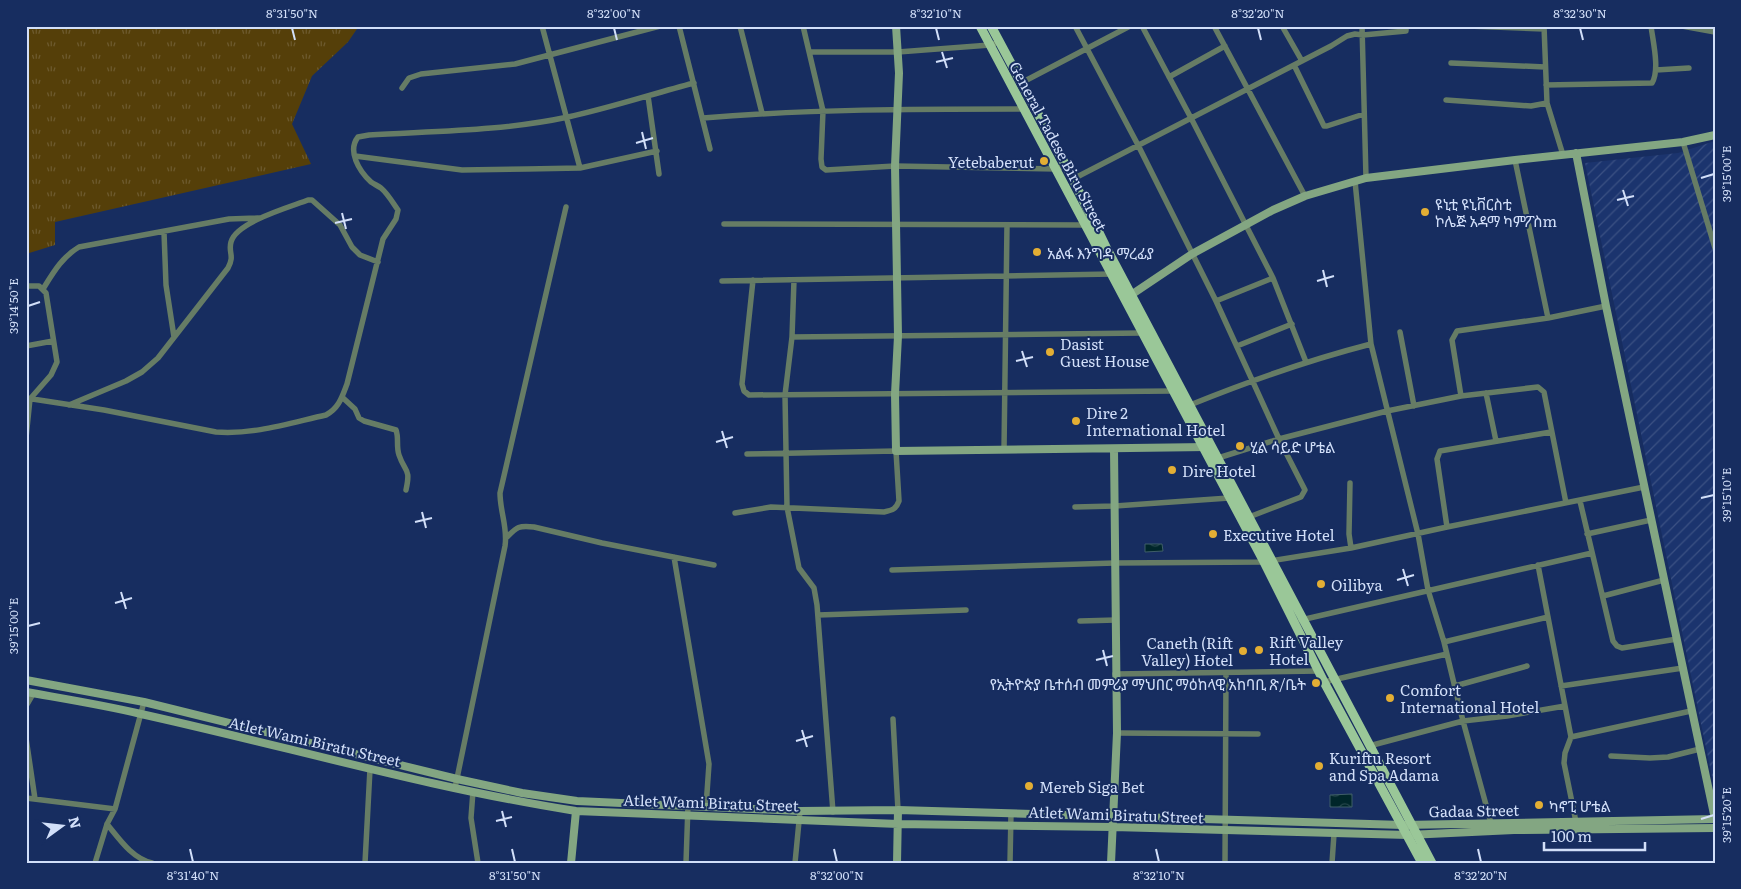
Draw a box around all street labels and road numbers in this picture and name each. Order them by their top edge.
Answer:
street label: General Tadese Biru Street [1004,57,1114,235]
street label: Atlet Wami Biratu Street [227,710,403,772]
street label: Atlet Wami Biratu Street [623,787,799,817]
street label: Gadaa Street [1429,798,1519,822]
street label: Atlet Wami Biratu Street [1028,799,1204,829]

